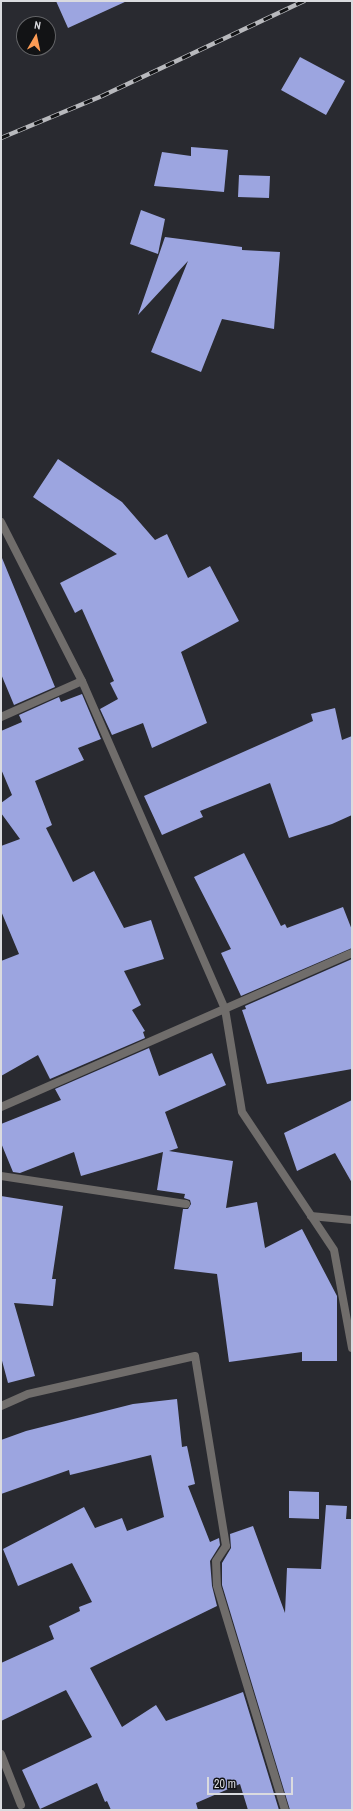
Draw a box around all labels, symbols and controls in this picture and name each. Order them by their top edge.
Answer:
north arrow [16,16,56,56]
text: N [33,18,42,33]
scale bar [209,1769,295,1795]
text: 20 m [214,1776,236,1792]

